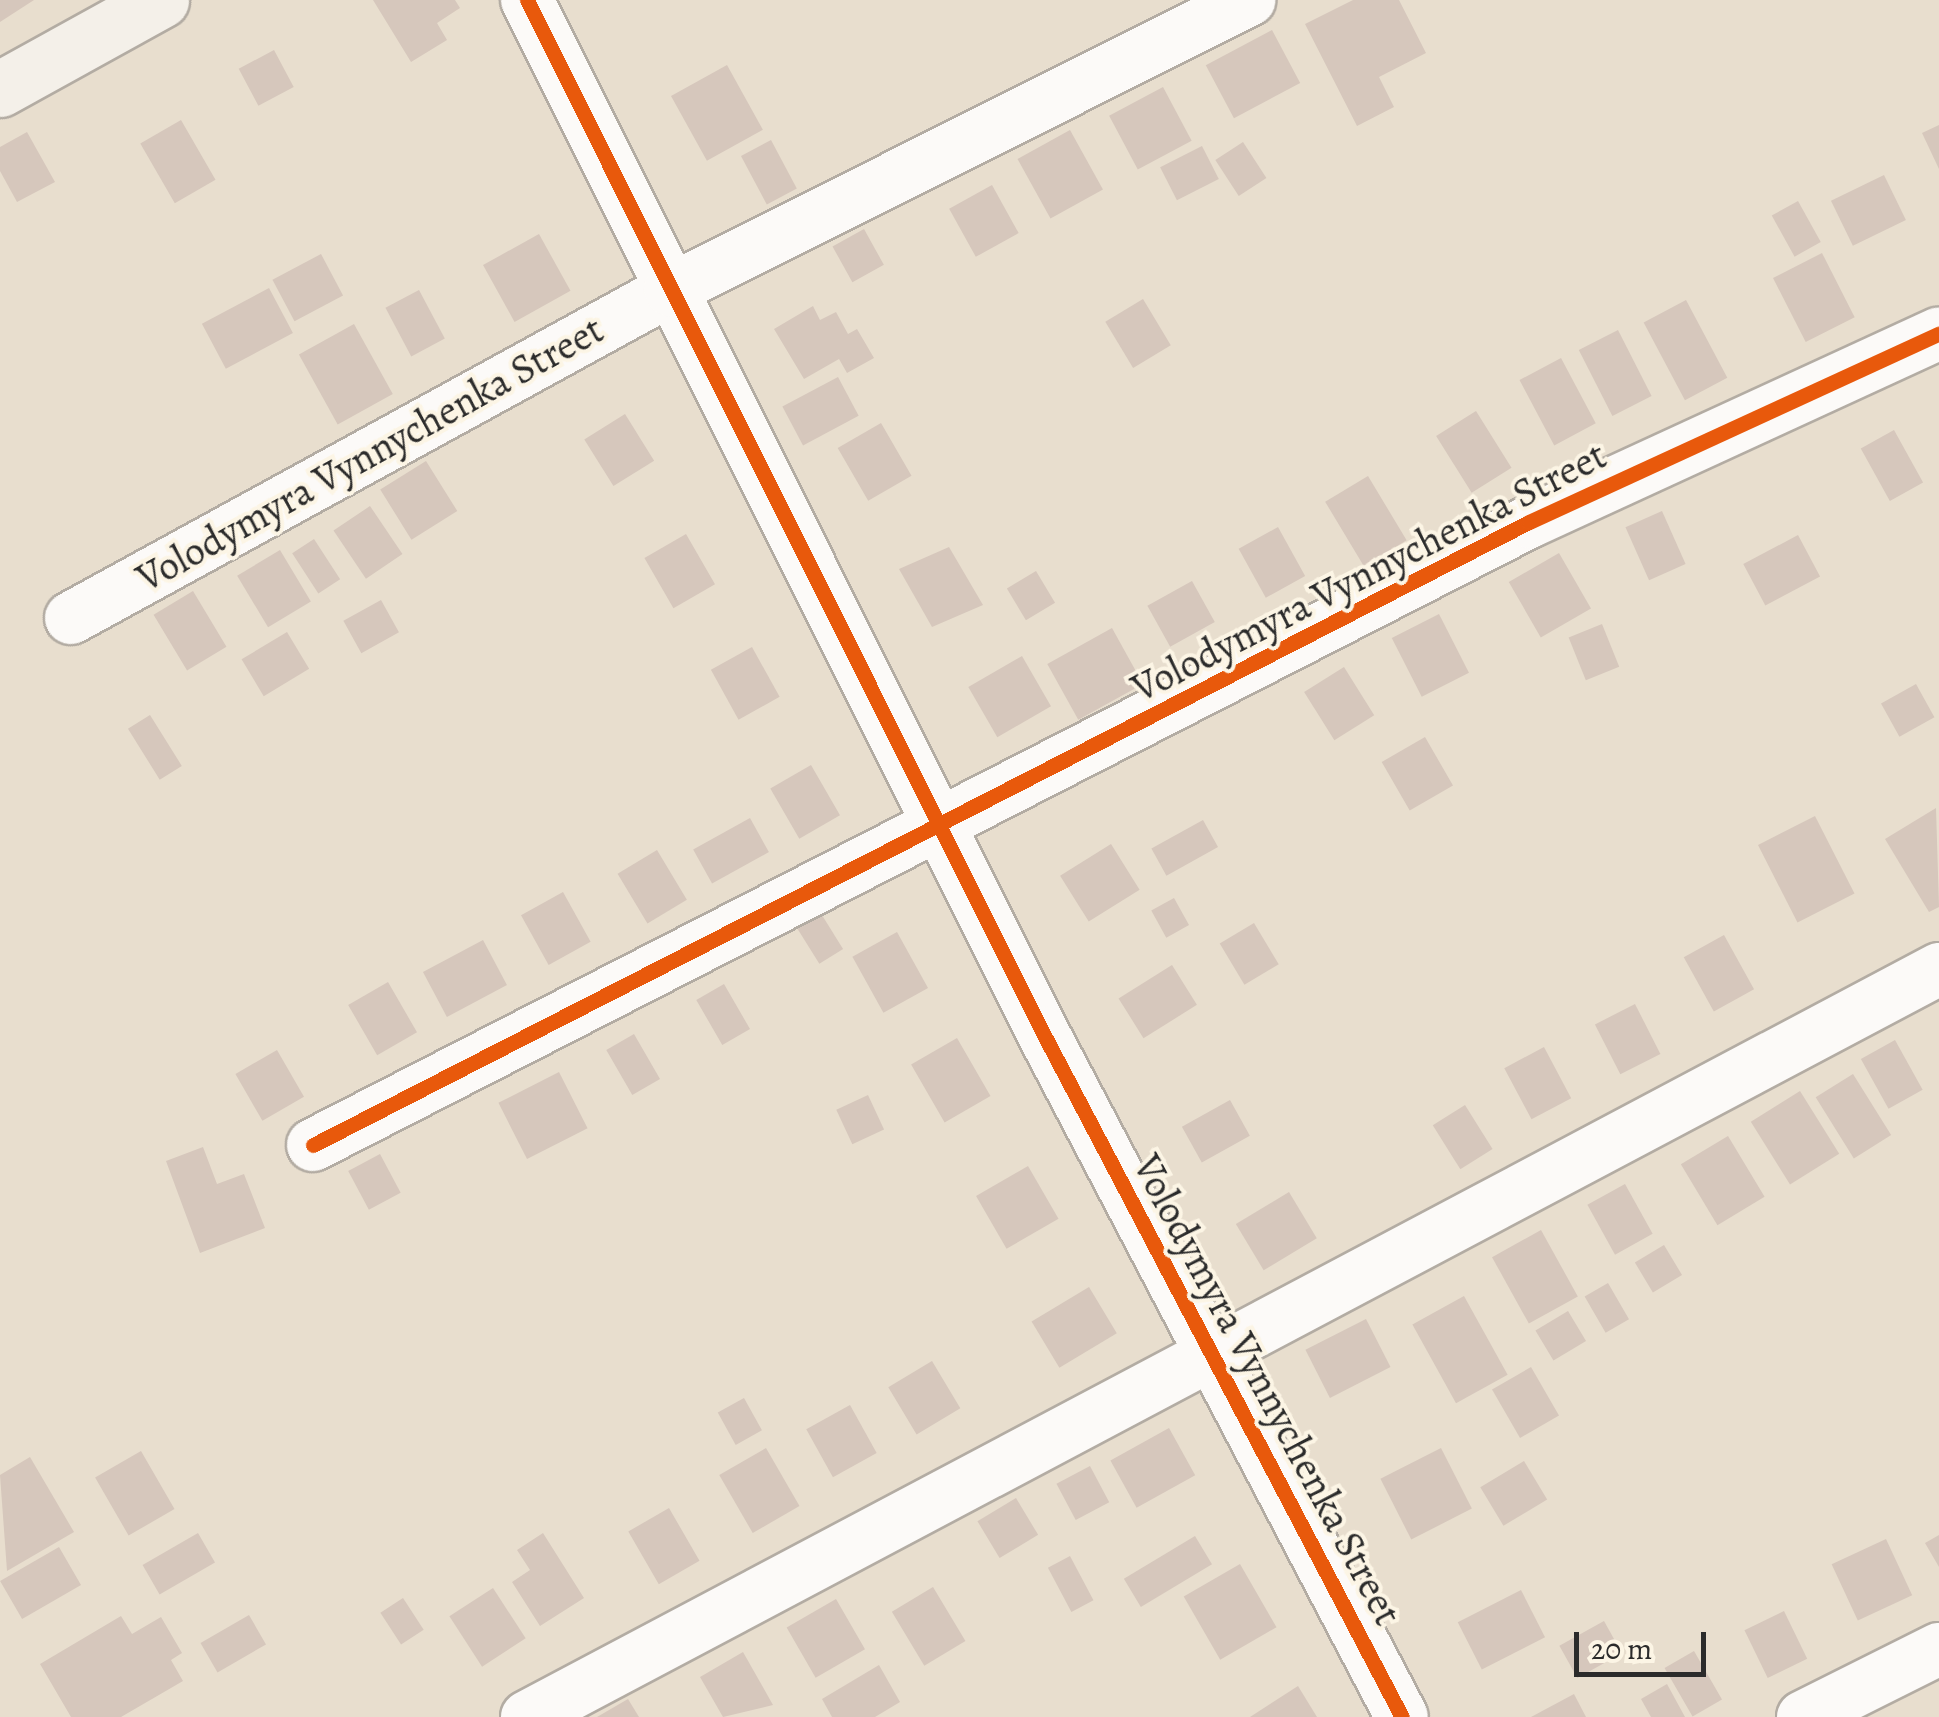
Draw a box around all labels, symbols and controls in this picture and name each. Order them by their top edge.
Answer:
street label: Volodymyra Vynnychenka Street [128,306,612,602]
street label: Volodymyra Vynnychenka Street [1124,431,1614,713]
street label: Volodymyra Vynnychenka Street [1122,1147,1412,1633]
scale bar [1579,1612,1712,1674]
text: 20 m [1591,1629,1652,1669]

